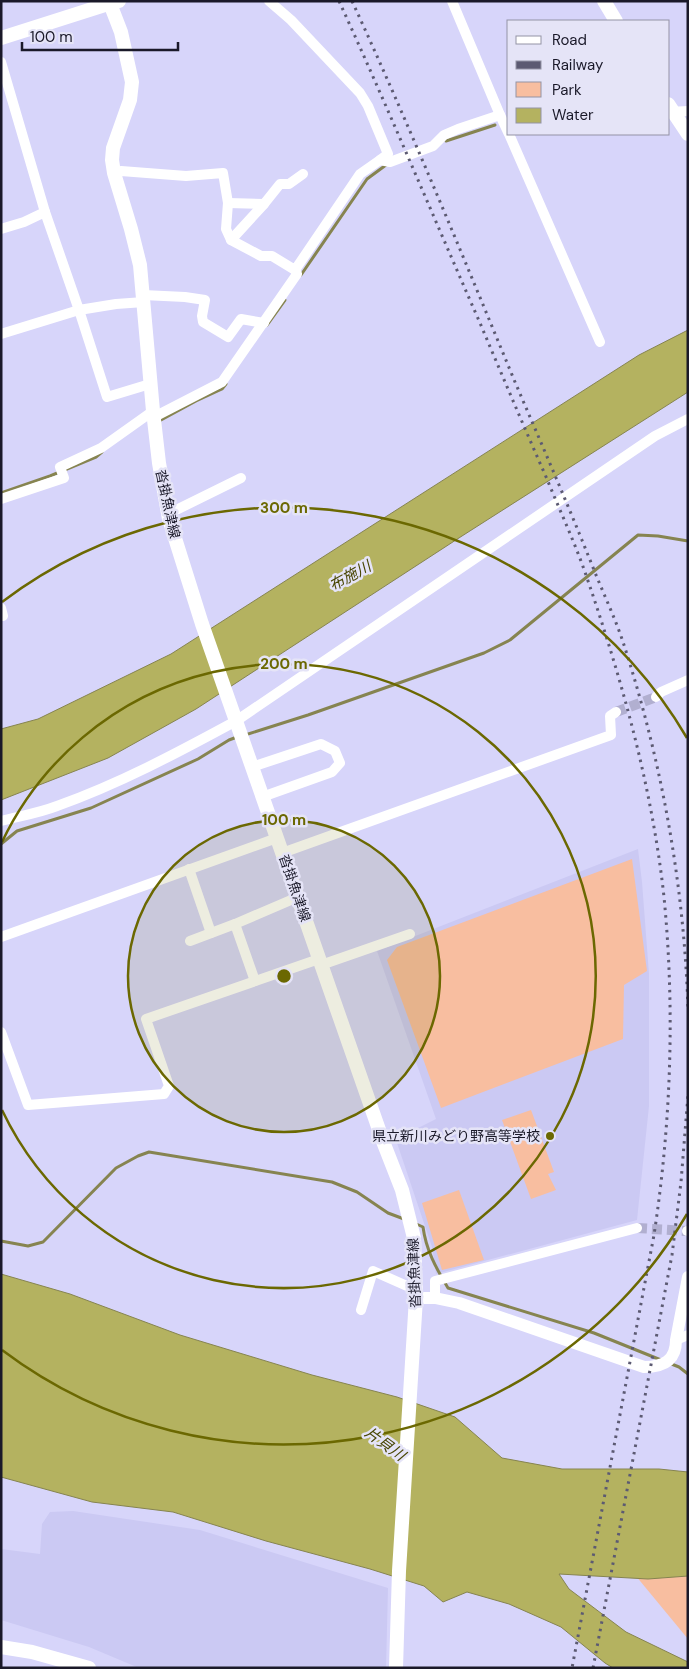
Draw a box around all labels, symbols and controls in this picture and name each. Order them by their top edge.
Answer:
scale bar [22,20,179,52]
legend [507,20,669,135]
text: 100 m [30,27,73,47]
text: Road [552,30,587,50]
text: Railway [552,55,604,75]
text: Park [552,80,582,100]
text: Water [552,105,594,125]
street label: 沓掛魚津線 [152,468,184,540]
text: 300 m [260,498,308,518]
water label: 布施川 [325,555,376,596]
text: 200 m [260,654,308,674]
text: 100 m [262,810,306,830]
street label: 沓掛魚津線 [275,852,315,924]
centre of rings [275,967,293,985]
place label: 県立新川みどり野高等学校 [372,1127,540,1145]
marker: 県立新川みどり野高等学校 [544,1130,556,1142]
street label: 沓掛魚津線 [404,1238,424,1308]
water label: 片貝川 [361,1423,411,1466]

